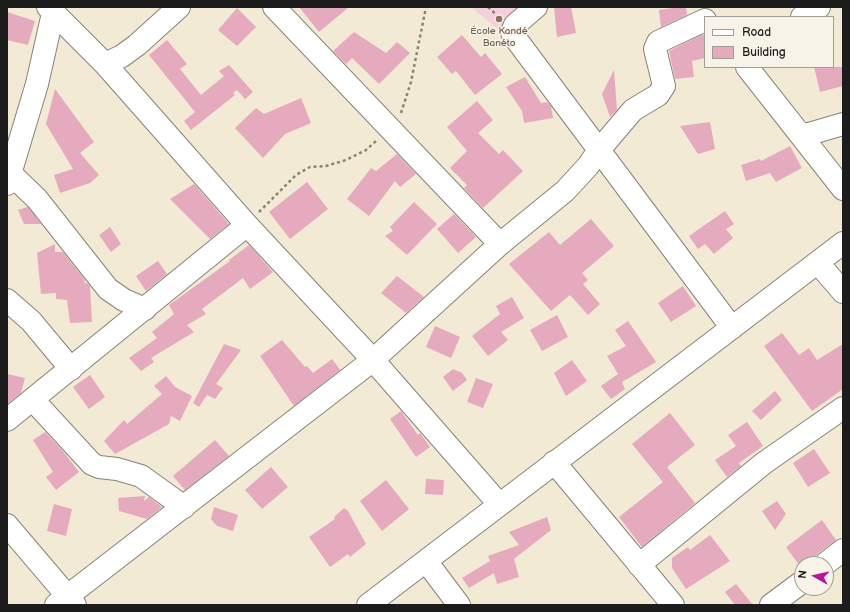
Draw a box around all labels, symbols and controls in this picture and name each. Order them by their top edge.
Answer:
marker: École Kandé Banéto [494,14,504,24]
legend [704,16,834,68]
place label: École Kandé Banéto [470,25,528,48]
text: Road [742,25,771,40]
text: Building [742,45,786,60]
north arrow [794,556,834,596]
text: N [796,569,810,579]

